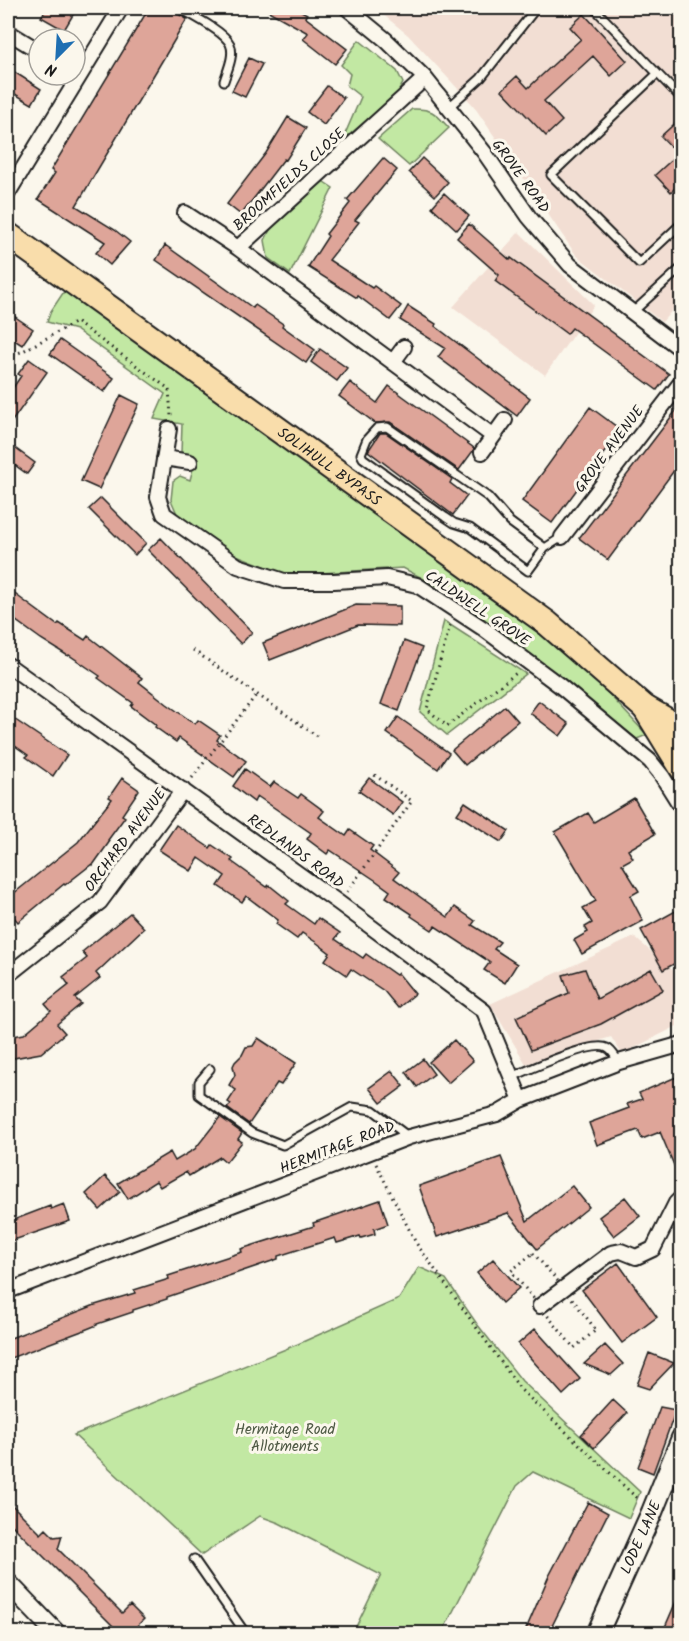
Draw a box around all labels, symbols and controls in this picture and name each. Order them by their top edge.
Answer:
north arrow [27,27,87,87]
text: N [42,56,61,83]
street label: BROOMFIELDS CLOSE [228,122,352,237]
street label: GROVE ROAD [485,134,556,219]
street label: GROVE AVENUE [569,400,651,498]
street label: SOLIHULL BYPASS [272,422,386,513]
street label: CALDWELL GROVE [420,565,536,654]
street label: ORCHARD AVENUE [79,783,174,897]
street label: REDLANDS ROAD [242,808,349,896]
street label: HERMITAGE ROAD [276,1115,399,1181]
park label: Hermitage Road Allotments [235,1418,336,1459]
street label: LODE LANE [614,1496,669,1578]

